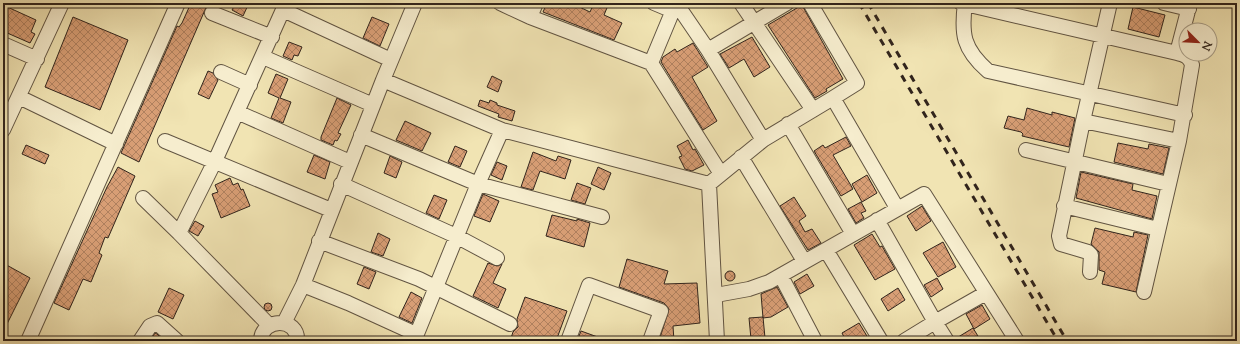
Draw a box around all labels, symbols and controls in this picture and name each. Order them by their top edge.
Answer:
north arrow [1178,22,1218,62]
text: N [1197,37,1216,53]

